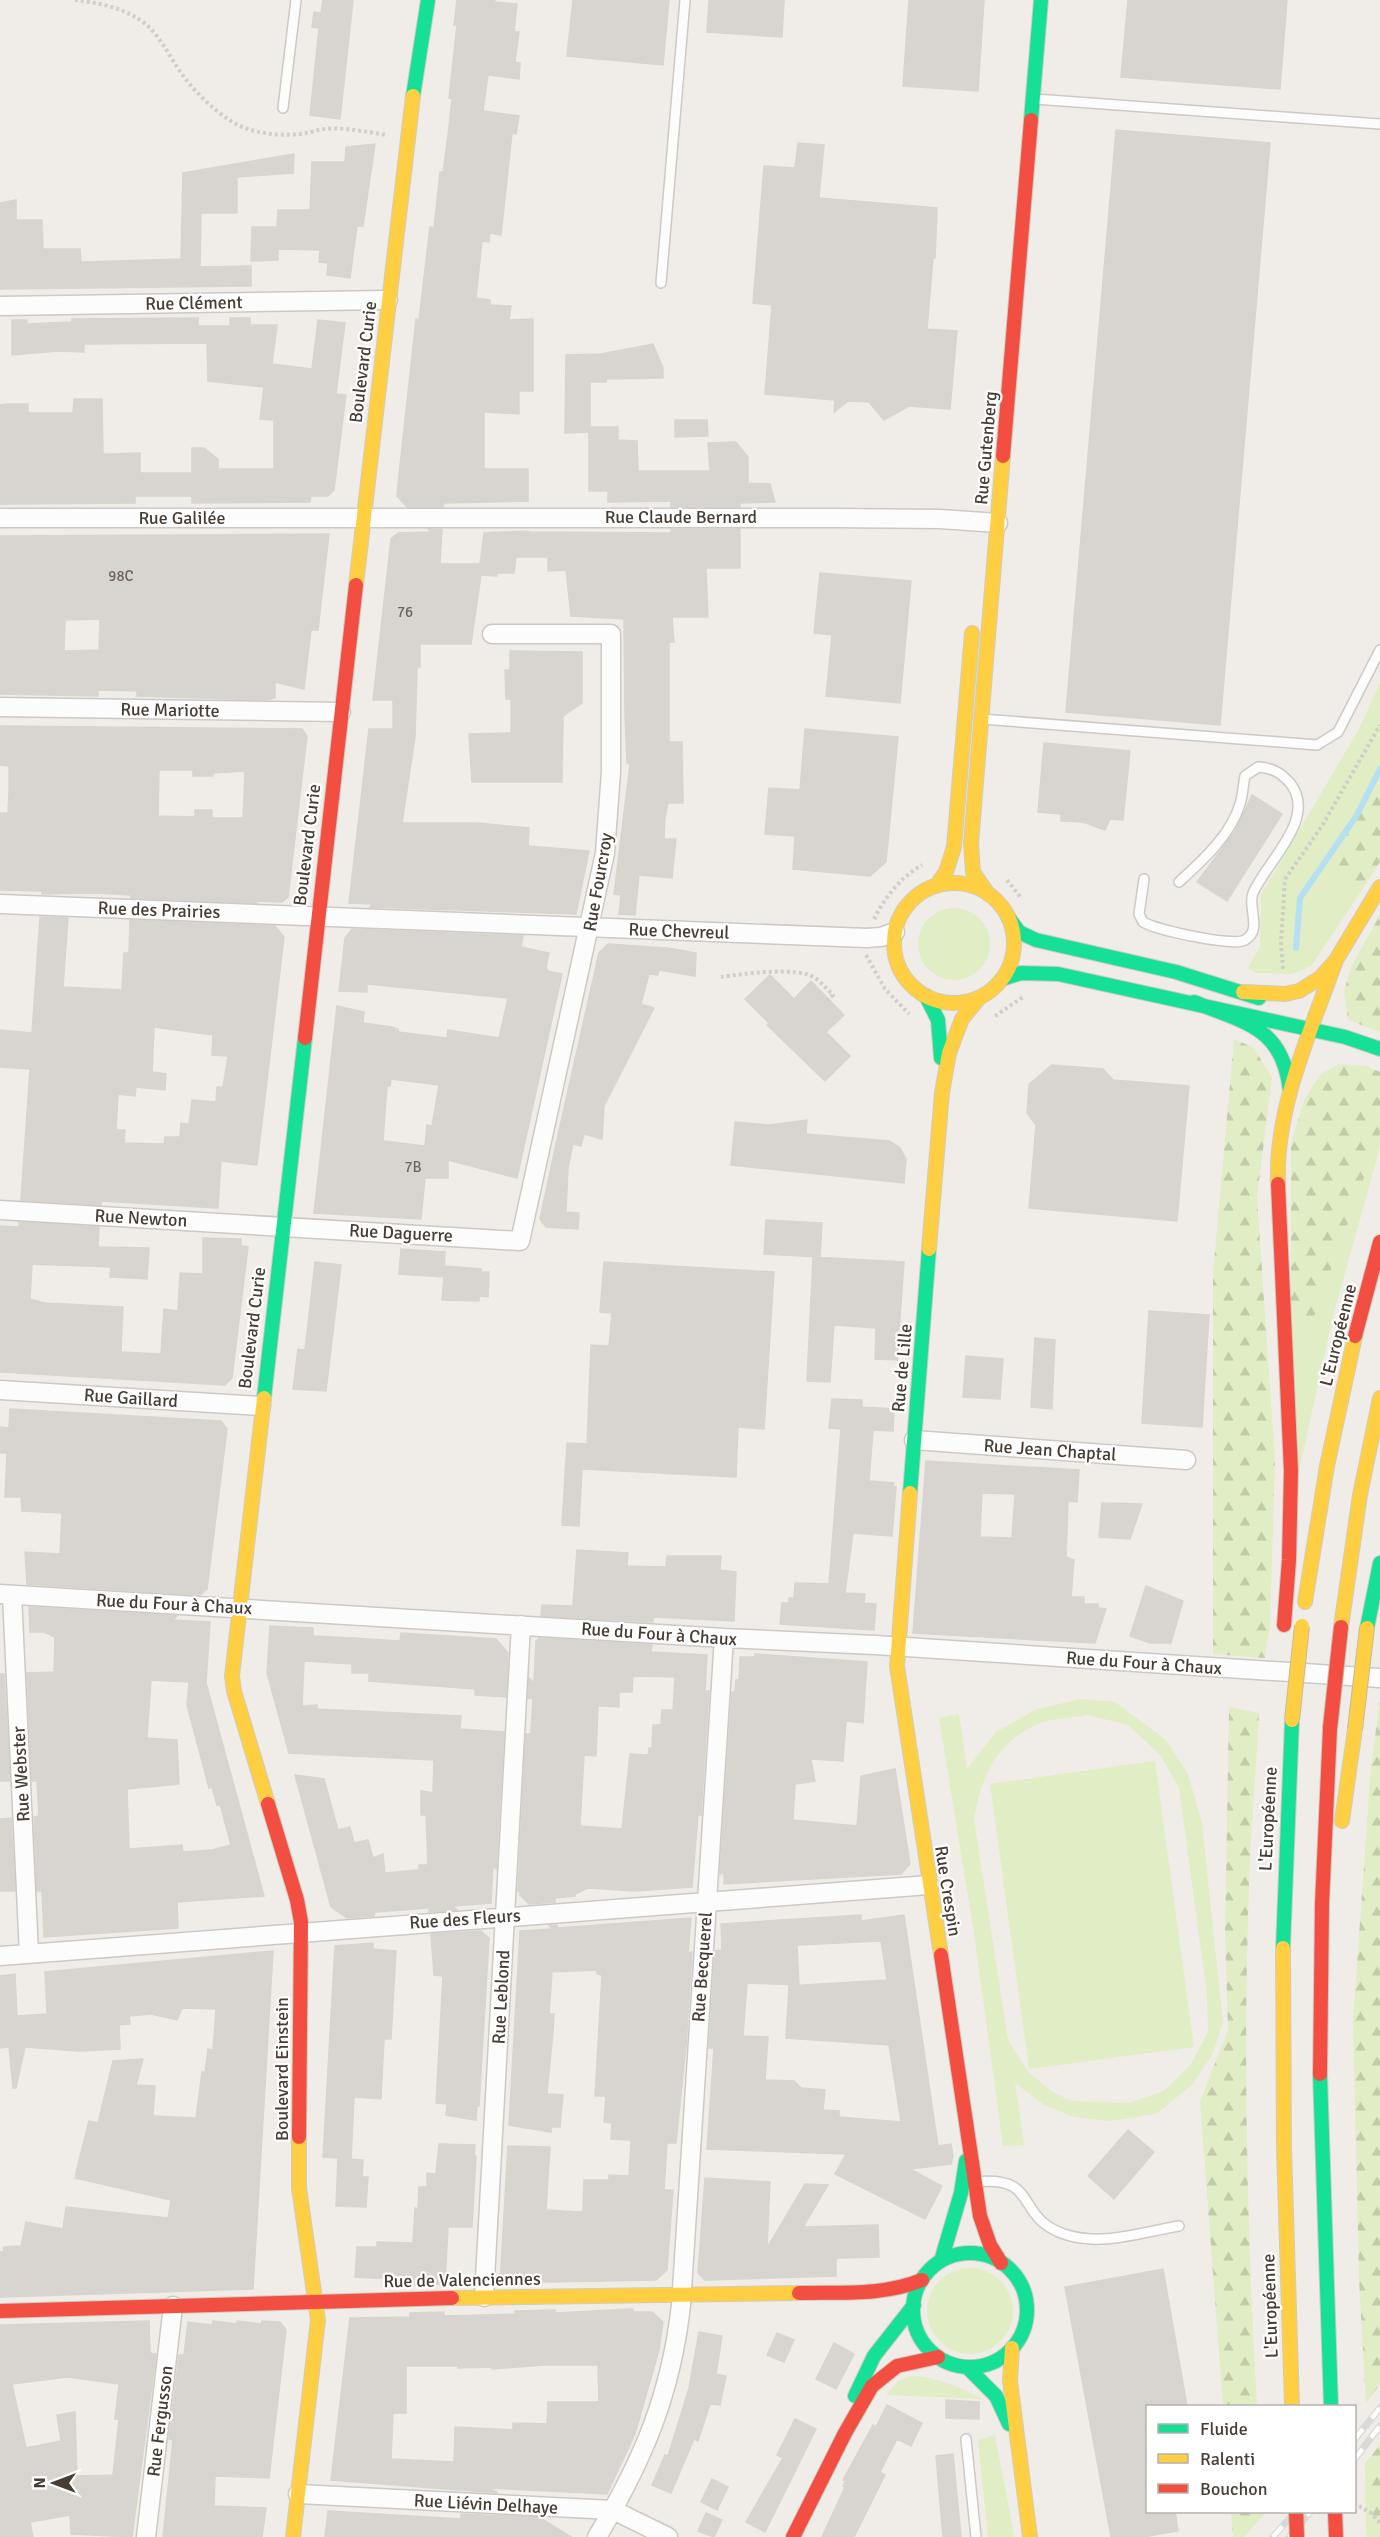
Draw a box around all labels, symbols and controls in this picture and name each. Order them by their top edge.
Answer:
street label: Rue Clément [145,291,243,315]
street label: Boulevard Curie [345,300,381,424]
street label: Rue Gutenberg [970,390,1002,506]
street label: Rue Claude Bernard [605,506,757,528]
street label: Rue Galilée [138,507,226,529]
house number: 98C [108,567,134,585]
house number: 76 [397,603,413,621]
street label: Rue Mariotte [120,698,220,722]
street label: Boulevard Curie [289,783,325,907]
street label: Rue Fourcroy [578,830,618,933]
street label: Rue des Prairies [97,897,221,923]
street label: Rue Chevreul [628,918,730,944]
house number: 7B [404,1158,422,1176]
street label: Rue Newton [94,1205,188,1231]
street label: Rue Daguerre [349,1219,453,1247]
street label: Boulevard Curie [234,1266,270,1390]
street label: L'Européenne [1315,1282,1361,1388]
street label: Rue de Lille [887,1323,917,1413]
street label: Rue Gaillard [83,1384,179,1412]
street label: Rue Jean Chaptal [983,1434,1117,1466]
street label: Rue du Four à Chaux [95,1589,253,1619]
street label: Rue du Four à Chaux [580,1618,738,1650]
street label: Rue du Four à Chaux [1065,1647,1223,1679]
street label: Rue Webster [7,1725,34,1822]
street label: L'Européenne [1254,1766,1282,1872]
street label: Rue Crespin [930,1844,966,1938]
street label: Rue des Fleurs [409,1904,521,1934]
street label: Rue Becquerel [687,1911,717,2023]
street label: Rue Leblond [488,1949,514,2045]
street label: Boulevard Einstein [271,1997,293,2141]
street label: L'Européenne [1257,2253,1283,2359]
street label: Rue de Valenciennes [383,2268,541,2292]
street label: Rue Fergusson [142,2364,178,2478]
legend [1146,2405,1356,2513]
text: Fluide [1200,2418,1248,2440]
text: Ralenti [1200,2448,1255,2470]
north arrow [24,2453,84,2513]
text: N [30,2477,50,2489]
text: Bouchon [1200,2478,1268,2500]
street label: Rue Liévin Delhaye [413,2489,559,2519]

